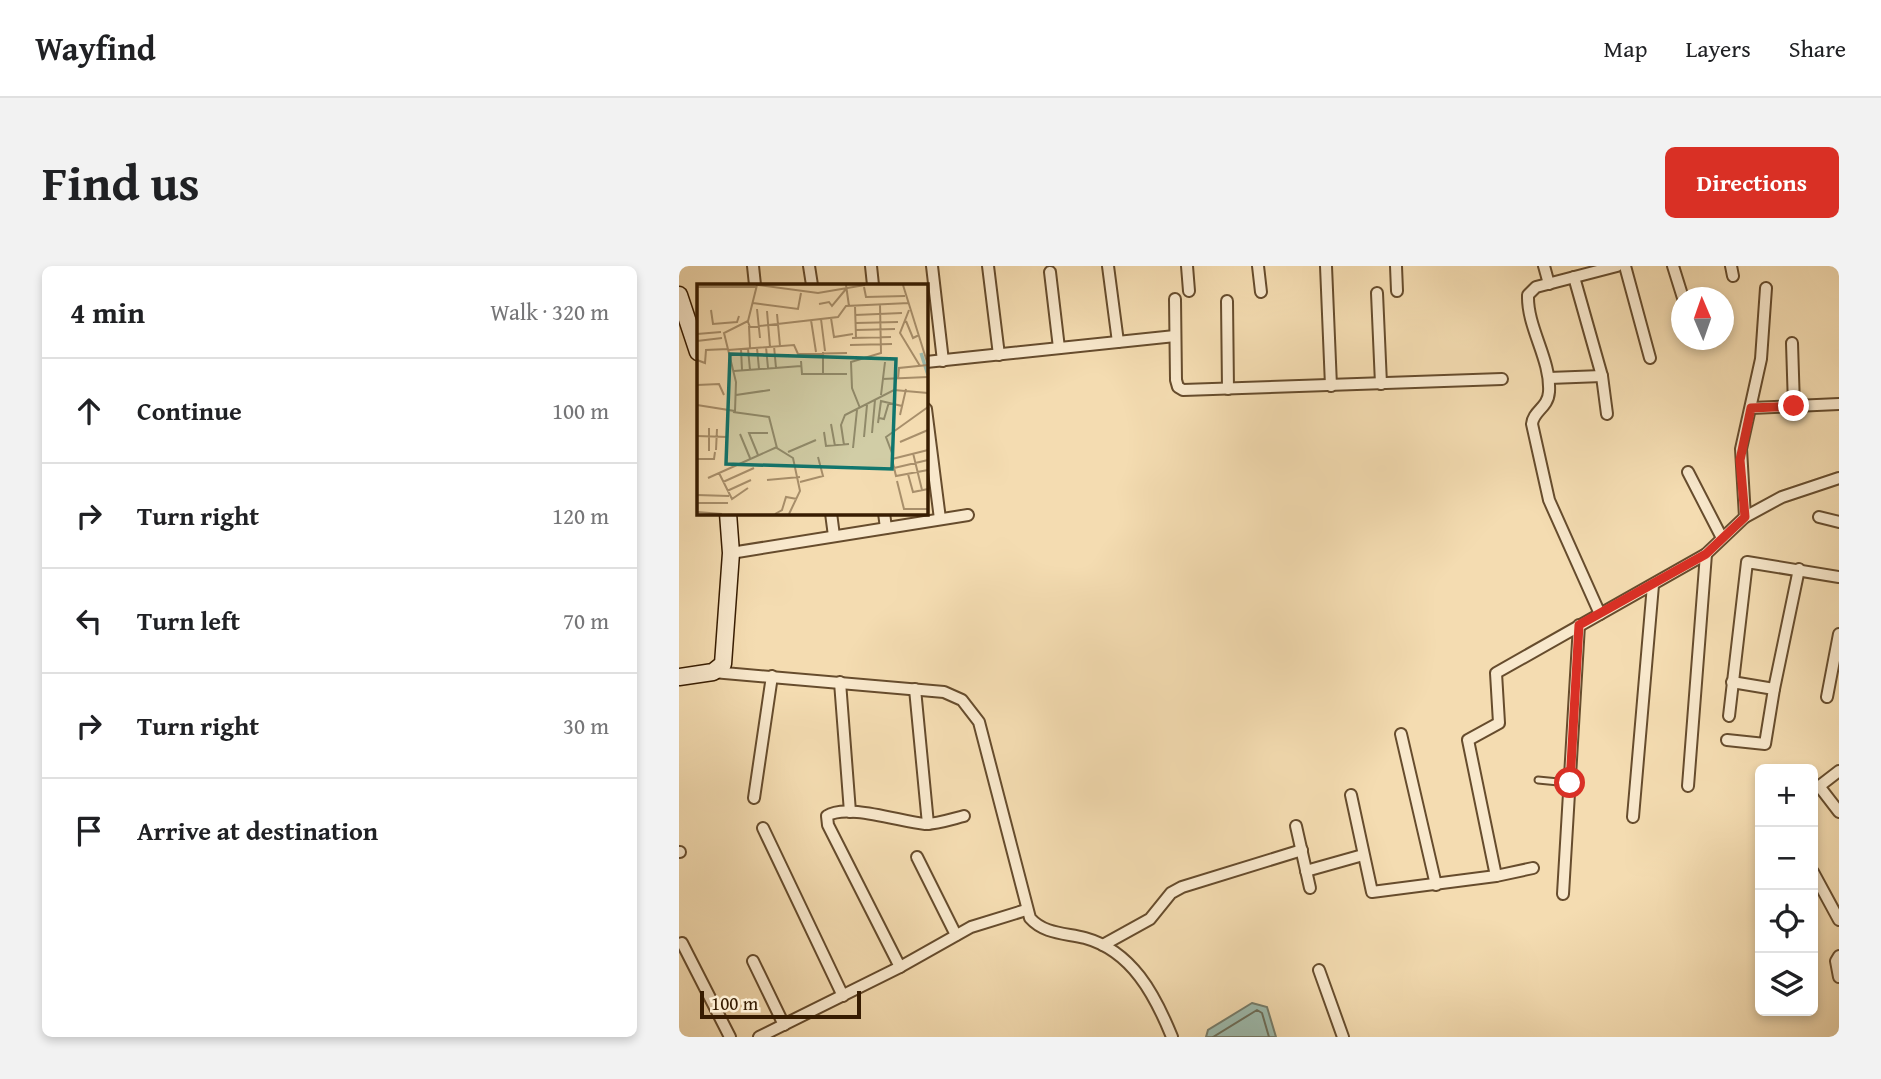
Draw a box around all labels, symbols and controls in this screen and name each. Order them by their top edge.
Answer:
text: Wayfind [35,24,156,72]
text: Map [1604,31,1647,66]
text: Layers [1685,31,1751,66]
text: Share [1789,31,1846,66]
text: Find us [42,146,200,218]
button: Directions [1665,147,1839,218]
inset map [697,284,927,514]
north arrow [1671,287,1734,350]
text: 4 min [70,290,145,334]
text: Walk · 320 m [490,295,609,328]
route end [1778,390,1809,421]
text: Continue [137,391,242,430]
icon: ahead [70,392,108,430]
text: 100 m [552,394,609,427]
text: Turn right [137,496,259,535]
icon: right [70,497,108,535]
text: 120 m [552,499,609,532]
text: Turn left [137,601,240,640]
icon: left [70,602,108,640]
text: 70 m [563,604,609,637]
text: Turn right [137,706,259,745]
icon: right [70,707,108,745]
text: 30 m [563,709,609,742]
map controls [1755,764,1818,1016]
button: + [1755,764,1818,827]
route start [1554,767,1585,798]
text: Arrive at destination [137,811,378,850]
icon: arrive [70,812,108,850]
button: − [1755,827,1818,890]
button: locate [1755,890,1818,953]
button: layers [1755,953,1818,1016]
scale bar [700,988,861,1020]
text: 100 m [711,989,758,1017]

